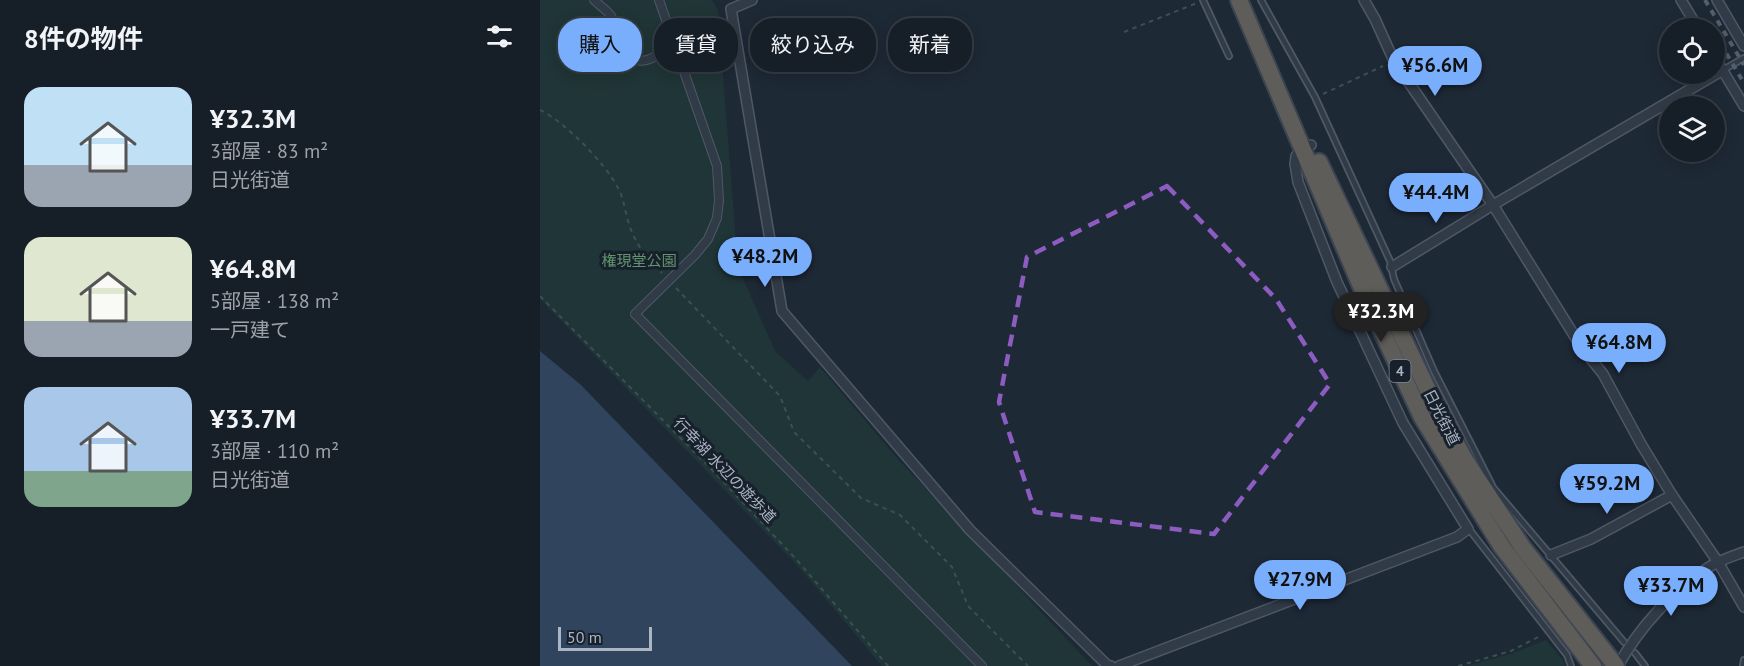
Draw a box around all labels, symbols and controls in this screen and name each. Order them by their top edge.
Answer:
chip: 購入 [558,18,642,72]
chip: 賃貸 [654,18,738,72]
chip: 絞り込み [750,18,876,72]
chip: 新着 [888,18,972,72]
map controls [1659,18,1725,162]
button: locate [1659,18,1725,84]
icon: filters [483,20,516,53]
text: 8件の物件 [24,22,143,55]
pin: ¥56.6M [1386,46,1484,97]
text: ¥56.6M [1402,52,1468,78]
button: layers [1659,96,1725,162]
text: ¥32.3M [210,102,296,135]
icon: home [72,111,144,183]
text: 3部屋 · 83 m² [210,138,328,164]
text: 日光街道 [210,167,290,193]
pin: ¥44.4M [1387,173,1485,224]
text: ¥44.4M [1403,179,1469,205]
pin: ¥48.2M [716,237,814,288]
text: ¥48.2M [732,243,798,269]
park label: 権現堂公園 [601,251,677,270]
text: ¥64.8M [210,252,296,285]
icon: home [72,261,144,333]
text: 5部屋 · 138 m² [210,288,339,314]
pin: ¥32.3M [1332,292,1430,343]
text: ¥32.3M [1348,298,1414,324]
text: 一戸建て [210,317,290,343]
pin: ¥64.8M [1570,323,1668,374]
text: ¥64.8M [1586,329,1652,355]
road number: 4 [1390,360,1410,382]
street label: 日光街道 [1420,386,1464,448]
text: ¥33.7M [210,402,296,435]
icon: home [72,411,144,483]
street label: 行幸湖 水辺の遊歩道 [670,413,780,527]
text: 3部屋 · 110 m² [210,438,339,464]
pin: ¥59.2M [1558,464,1656,515]
text: 日光街道 [210,467,290,493]
text: ¥59.2M [1574,470,1640,496]
pin: ¥27.9M [1251,560,1349,611]
text: ¥27.9M [1268,566,1332,592]
pin: ¥33.7M [1622,566,1720,617]
text: ¥33.7M [1638,572,1704,598]
scale bar [558,624,652,652]
text: 50 m [567,627,602,647]

